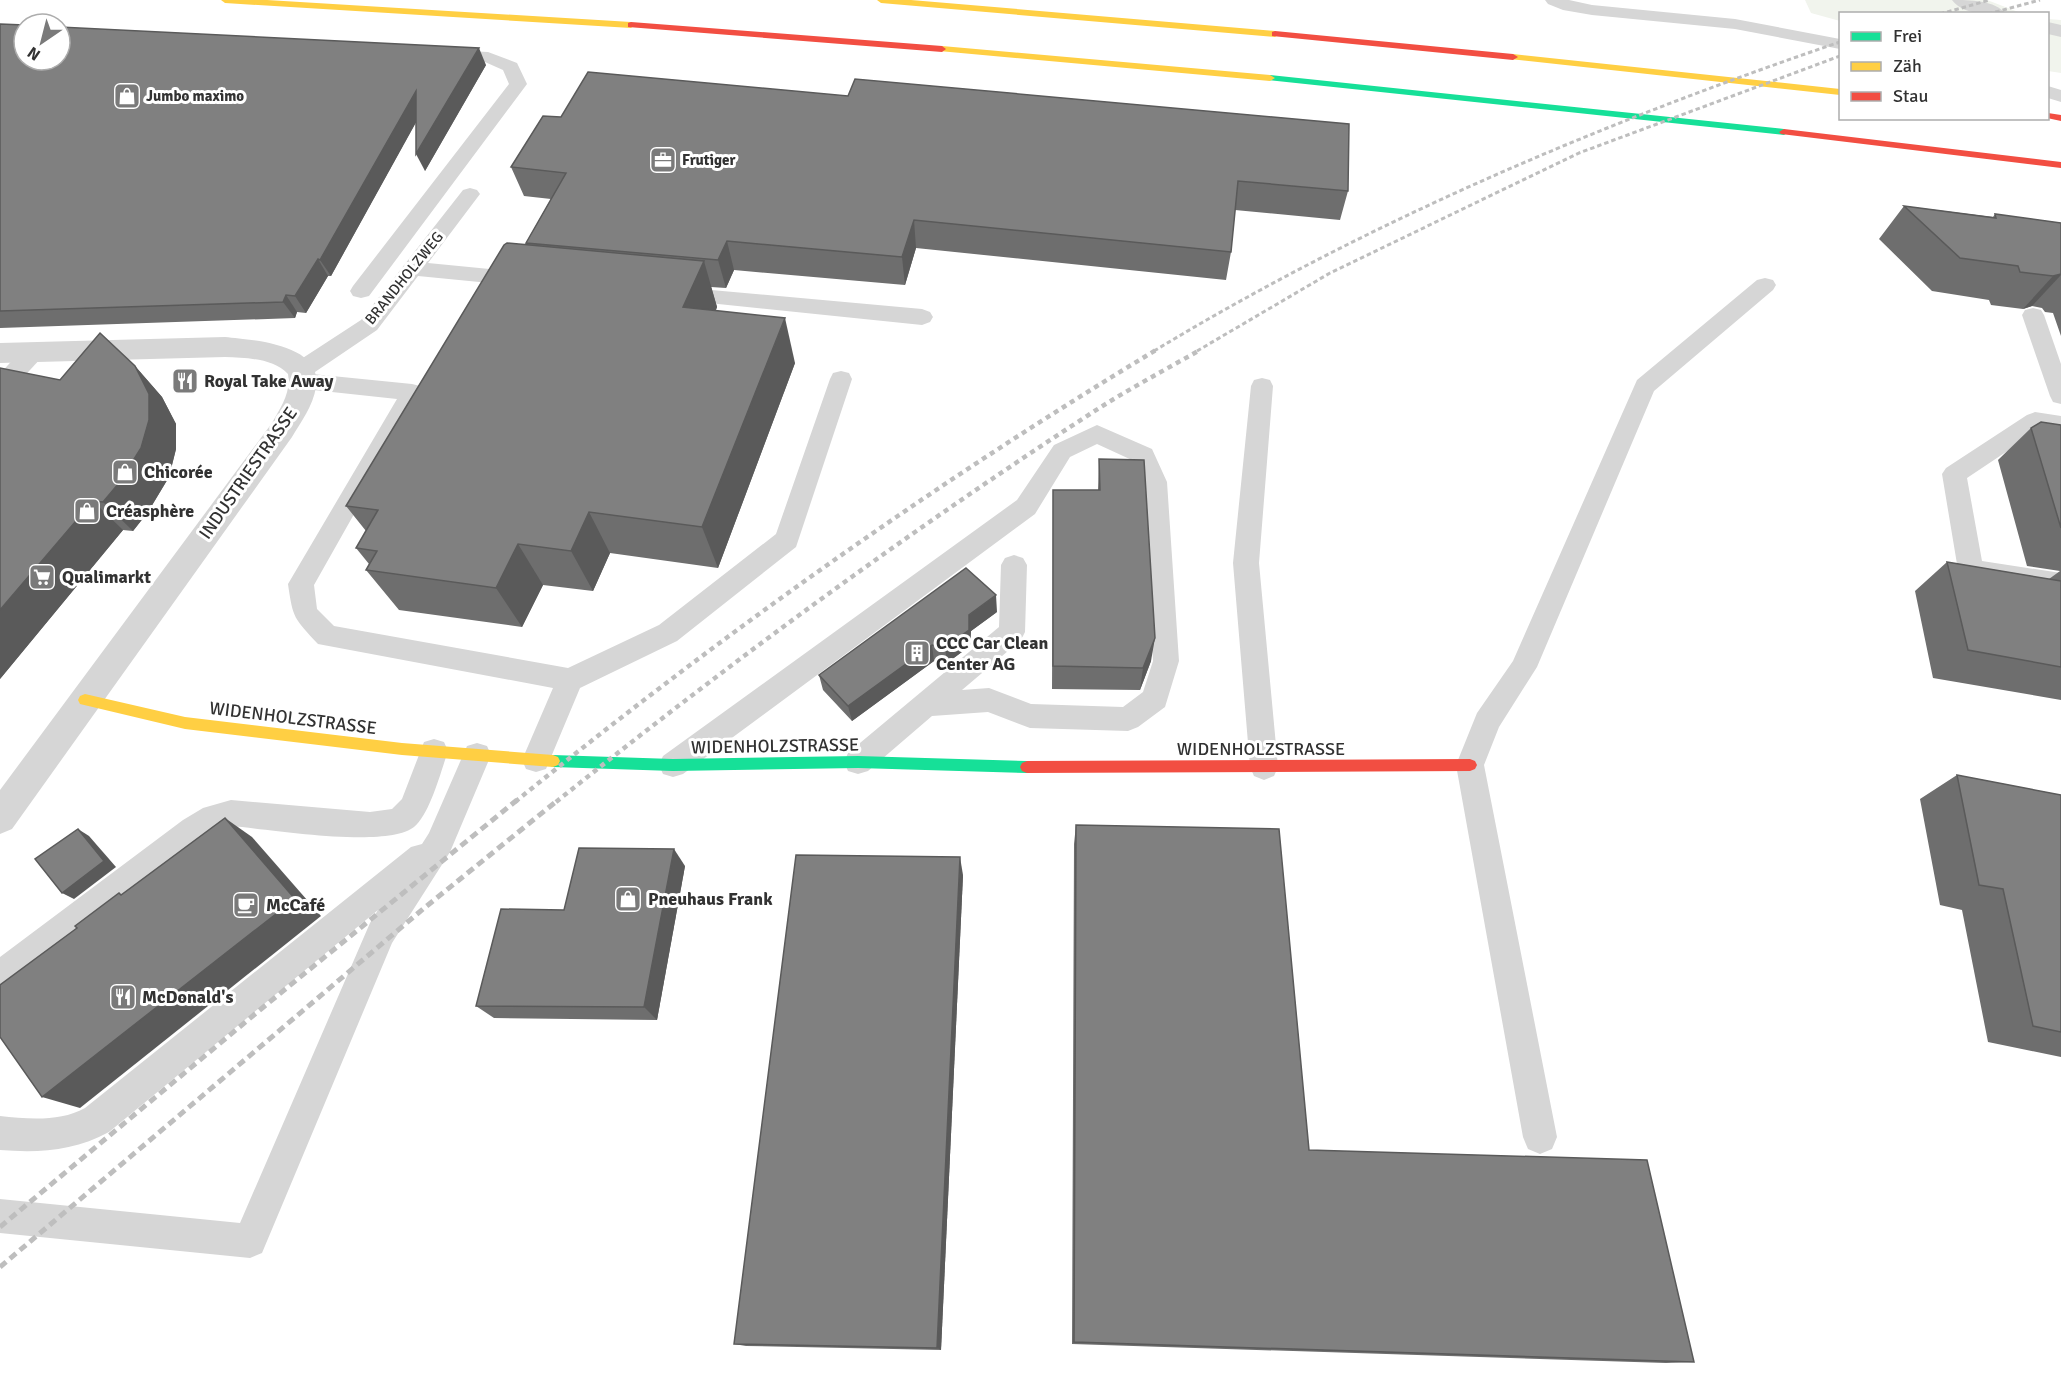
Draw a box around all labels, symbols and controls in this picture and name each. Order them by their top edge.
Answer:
north arrow [12,12,72,72]
legend [1839,12,2049,120]
text: Frei [1893,25,1922,47]
text: N [24,42,44,65]
text: Zäh [1893,55,1922,77]
shop icon: Jumbo maximo [112,81,142,111]
text: Stau [1893,85,1928,107]
place label: Jumbo maximo [146,87,244,105]
office icon: Frutiger [648,145,678,175]
place label: Frutiger [682,151,735,169]
street label: BRANDHOLZWEG [361,228,447,328]
restaurant icon: Royal Take Away [170,366,200,396]
place label: Royal Take Away [204,370,333,392]
street label: INDUSTRIESTRASSE [194,403,302,543]
shop icon: Chicorée [110,457,140,487]
place label: Chicorée [144,461,213,483]
shop icon: Créasphère [72,496,102,526]
place label: Créasphère [106,500,194,522]
supermarket icon: Qualimarkt [27,562,57,592]
place label: Qualimarkt [62,566,151,588]
place label: CCC Car Clean Center AG [936,632,1049,675]
building icon: CCC Car Clean Center AG [902,638,932,668]
street label: WIDENHOLZSTRASSE [208,697,378,739]
street label: WIDENHOLZSTRASSE [691,734,859,758]
street label: WIDENHOLZSTRASSE [1177,738,1345,760]
shop icon: Pneuhaus Frank [613,884,643,914]
place label: Pneuhaus Frank [648,888,773,910]
cafe icon: McCafé [231,890,261,920]
place label: McCafé [266,894,325,916]
restaurant icon: McDonald's [108,982,138,1012]
place label: McDonald's [142,986,233,1008]

